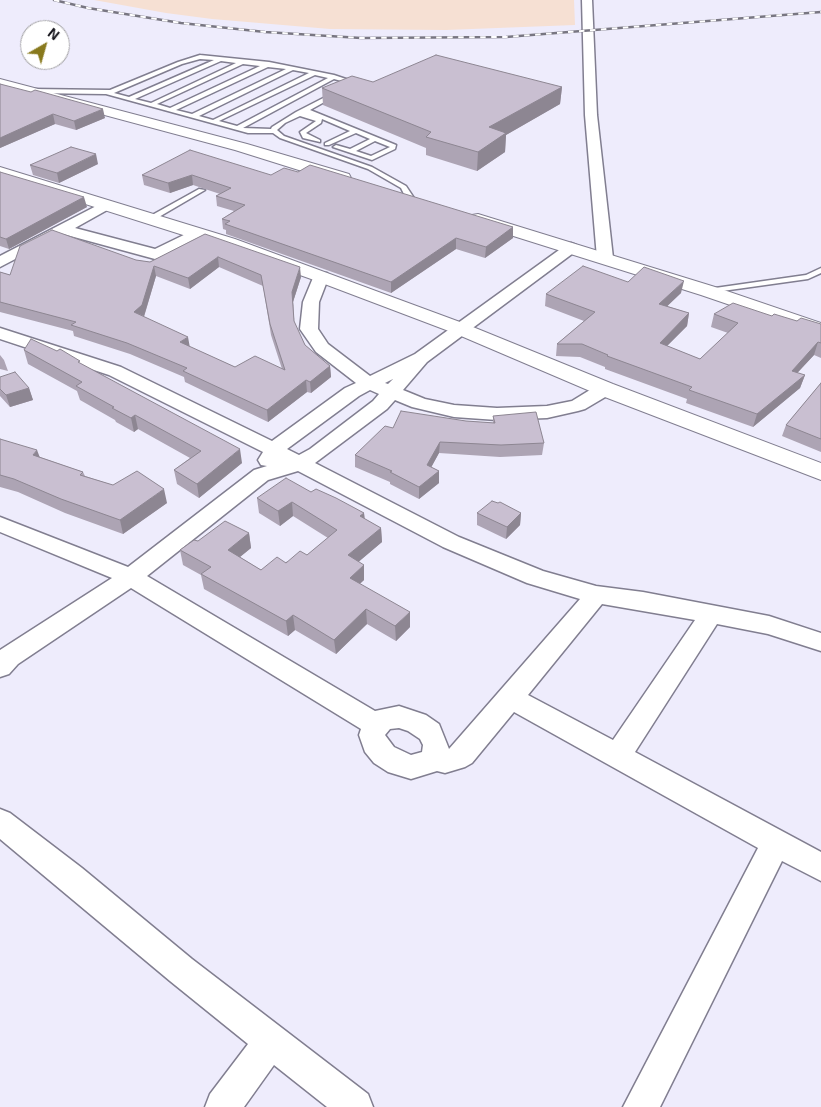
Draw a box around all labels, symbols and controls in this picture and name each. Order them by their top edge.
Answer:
north arrow [20,20,70,70]
text: N [45,24,63,43]

